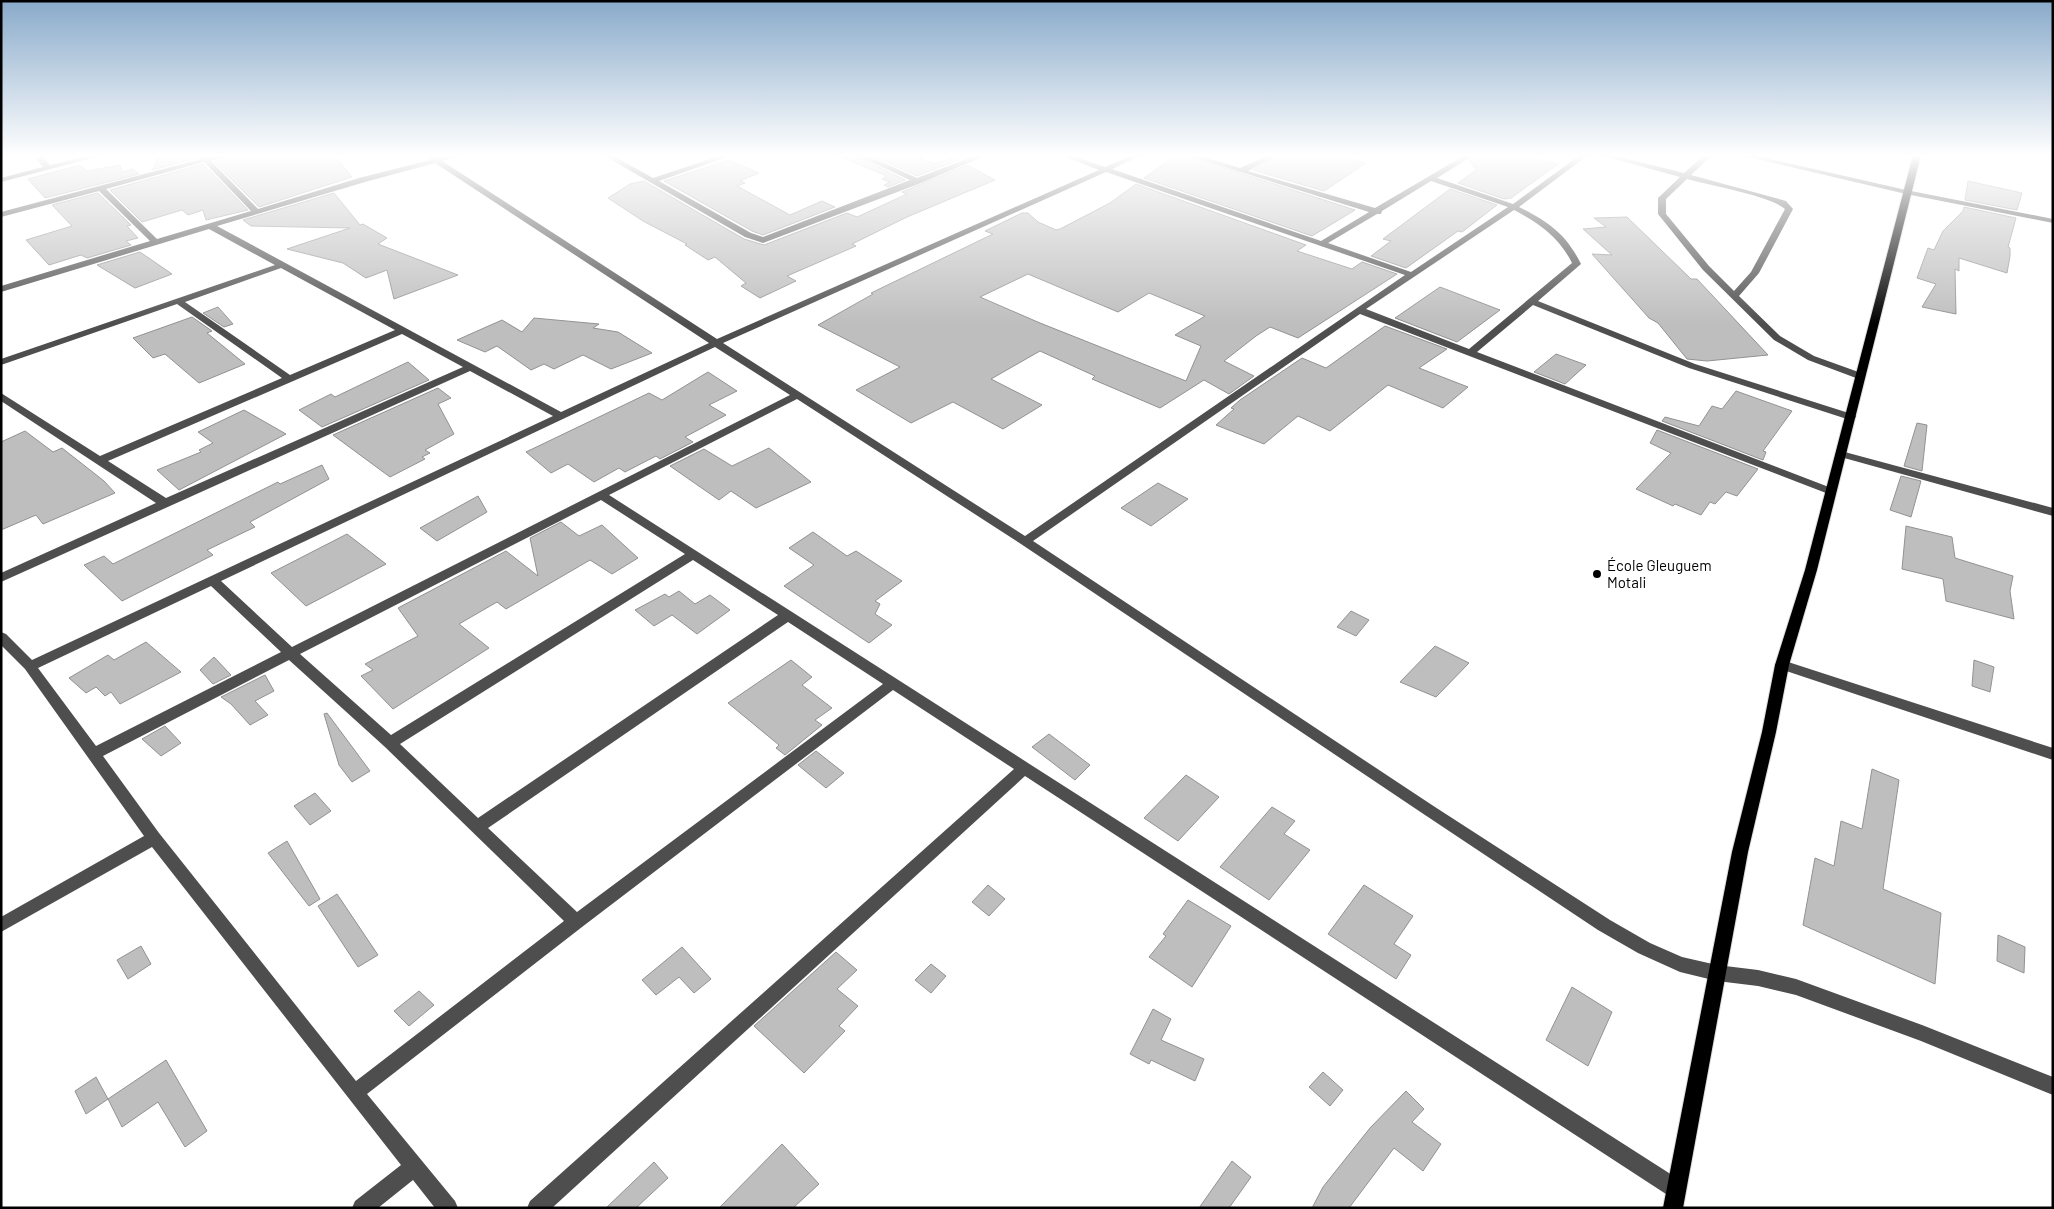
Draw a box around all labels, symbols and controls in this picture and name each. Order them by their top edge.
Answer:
place label: École Gleuguem Motali [1607,556,1712,591]
marker: École Gleuguem Motali [1591,568,1603,580]

